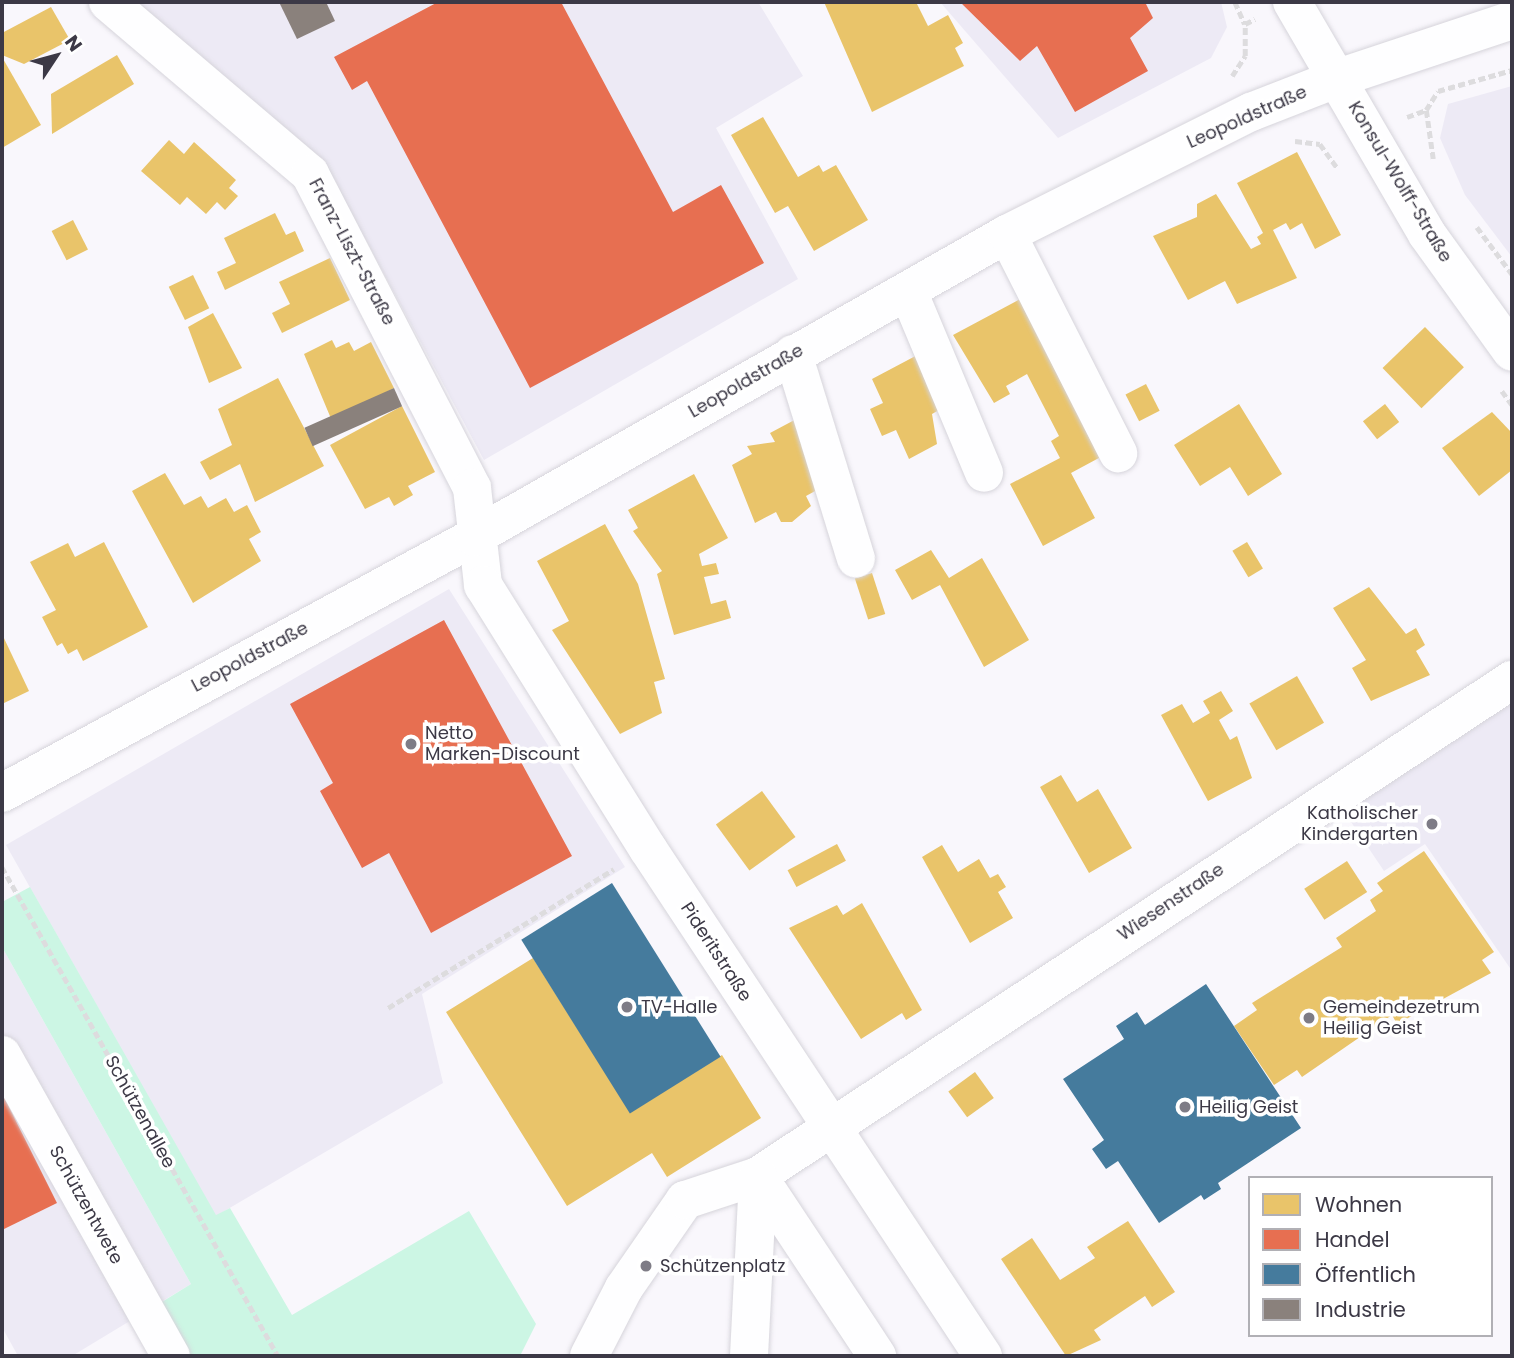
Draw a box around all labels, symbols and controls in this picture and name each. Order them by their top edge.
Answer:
north arrow [21,21,91,91]
text: N [58,30,89,57]
street label: Leopoldstraße [1184,81,1310,153]
street label: Konsul-Wolff-Straße [1343,98,1457,266]
street label: Franz-Liszt-Straße [304,175,400,329]
street label: Leopoldstraße [685,339,807,423]
street label: Leopoldstraße [188,617,312,697]
place label: Netto Marken-Discount [425,723,580,766]
marker: Netto Marken-Discount [403,736,419,752]
place label: Katholischer Kindergarten [1301,803,1418,846]
marker: Katholischer Kindergarten [1424,816,1440,832]
street label: Wiesenstraße [1114,859,1228,945]
street label: Pideritstraße [676,898,756,1006]
place label: TV-Halle [641,996,717,1018]
place label: Gemeindezetrum Heilig Geist [1323,997,1480,1040]
marker: TV-Halle [619,999,635,1015]
marker: Gemeindezetrum Heilig Geist [1301,1010,1317,1026]
street label: Schützenallee [100,1052,180,1172]
place label: Heilig Geist [1199,1096,1298,1118]
marker: Heilig Geist [1177,1099,1193,1115]
street label: Schützentwete [45,1142,127,1268]
legend [1248,1176,1493,1337]
text: Wohnen [1315,1190,1402,1219]
text: Handel [1315,1225,1390,1254]
place label: Schützenplatz [660,1255,785,1277]
marker: Schützenplatz [638,1258,654,1274]
text: Öffentlich [1315,1260,1416,1289]
text: Industrie [1315,1295,1406,1324]

